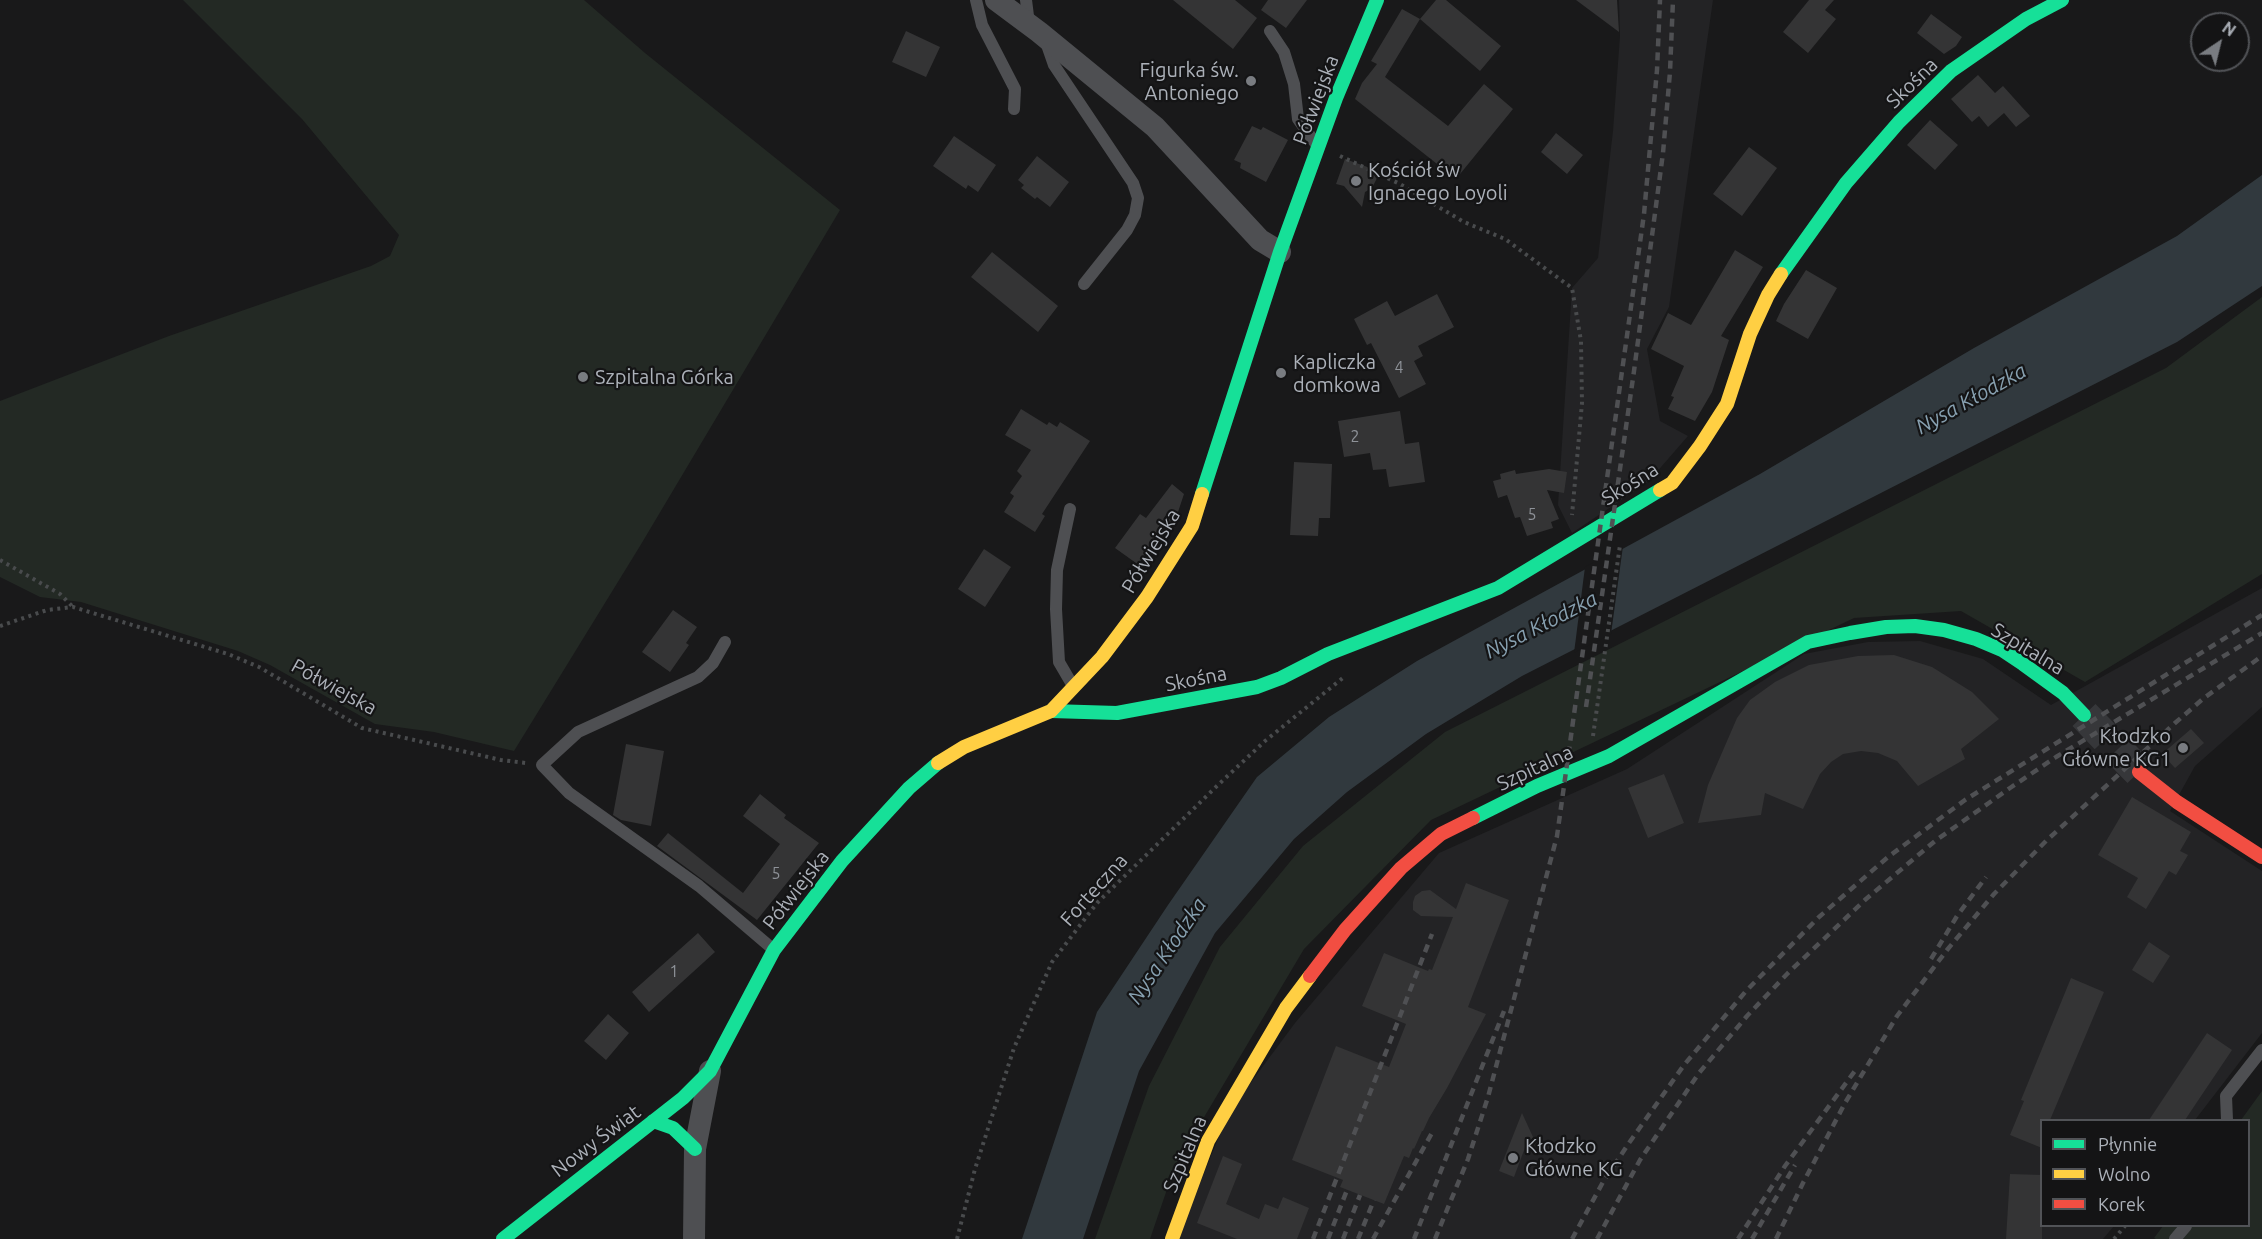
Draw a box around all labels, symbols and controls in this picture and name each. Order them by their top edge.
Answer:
north arrow [2190,12,2250,72]
text: N [2219,18,2239,40]
street label: Półwiejska [1288,52,1344,148]
street label: Skośna [1881,53,1943,113]
place label: Figurka św. Antoniego [1140,58,1239,105]
marker: Figurka św. Antoniego [1244,74,1258,88]
place label: Kościół św Ignacego Loyoli [1368,158,1508,205]
marker: Kościół św Ignacego Loyoli [1349,174,1363,188]
place label: Kapliczka domkowa [1293,350,1381,397]
house number: 4 [1394,358,1404,378]
water label: Nysa Kłodzka [1911,358,2031,440]
place label: Szpitalna Górka [595,365,734,389]
marker: Kapliczka domkowa [1274,366,1288,380]
marker: Szpitalna Górka [576,370,590,384]
house number: 2 [1350,427,1360,447]
street label: Skośna [1597,457,1663,511]
street label: Półwiejska [1116,504,1186,598]
house number: 5 [1527,505,1537,525]
water label: Nysa Kłodzka [1481,586,1601,664]
street label: Szpitalna [1987,618,2069,680]
street label: Półwiejska [287,654,381,720]
street label: Skośna [1163,661,1229,697]
place label: Kłodzko Główne KG1 [2062,724,2171,771]
street label: Szpitalna [1493,740,1577,796]
marker: Kłodzko Główne KG1 [2176,741,2190,755]
street label: Półwiejska [758,846,834,934]
street label: Forteczna [1055,849,1133,931]
house number: 5 [771,864,781,884]
water label: Nysa Kłodzka [1122,893,1212,1009]
house number: 1 [669,962,679,982]
street label: Nowy Świat [547,1100,645,1182]
street label: Szpitalna [1158,1112,1212,1196]
legend [2040,1119,2250,1227]
place label: Kłodzko Główne KG [1525,1134,1623,1181]
text: Płynnie [2098,1134,2157,1154]
marker: Kłodzko Główne KG [1506,1151,1520,1165]
text: Wolno [2098,1164,2150,1184]
text: Korek [2098,1194,2145,1214]

